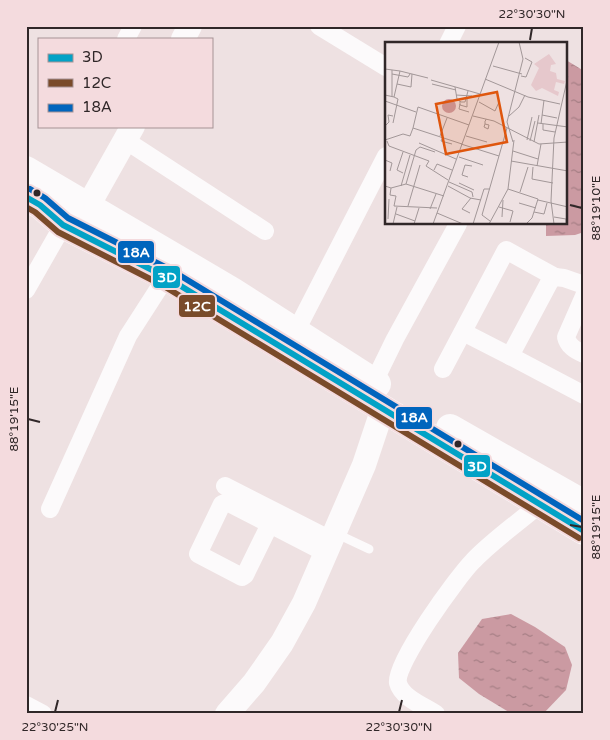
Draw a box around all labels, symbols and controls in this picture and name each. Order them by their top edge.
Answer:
text: 22°30'30"N [499,7,566,21]
legend [38,38,212,128]
inset map [385,42,568,225]
text: 3D [82,48,103,66]
text: 12C [82,74,111,92]
text: 18A [82,98,112,116]
text: 88°19'10"E [589,175,603,241]
unlabelled marker [32,188,42,198]
line badge: 18A [117,240,155,264]
text: 18A [122,244,151,261]
line badge: 3D [152,265,181,289]
text: 3D [157,269,177,286]
line badge: 12C [178,294,216,318]
text: 12C [183,298,211,315]
text: 88°19'15"E [7,386,21,452]
line badge: 18A [395,406,433,430]
text: 18A [400,409,429,426]
unlabelled marker [453,439,463,449]
line badge: 3D [463,454,491,478]
text: 3D [467,458,487,475]
text: 88°19'15"E [589,494,603,560]
text: 22°30'25"N [22,720,89,734]
text: 22°30'30"N [366,720,433,734]

